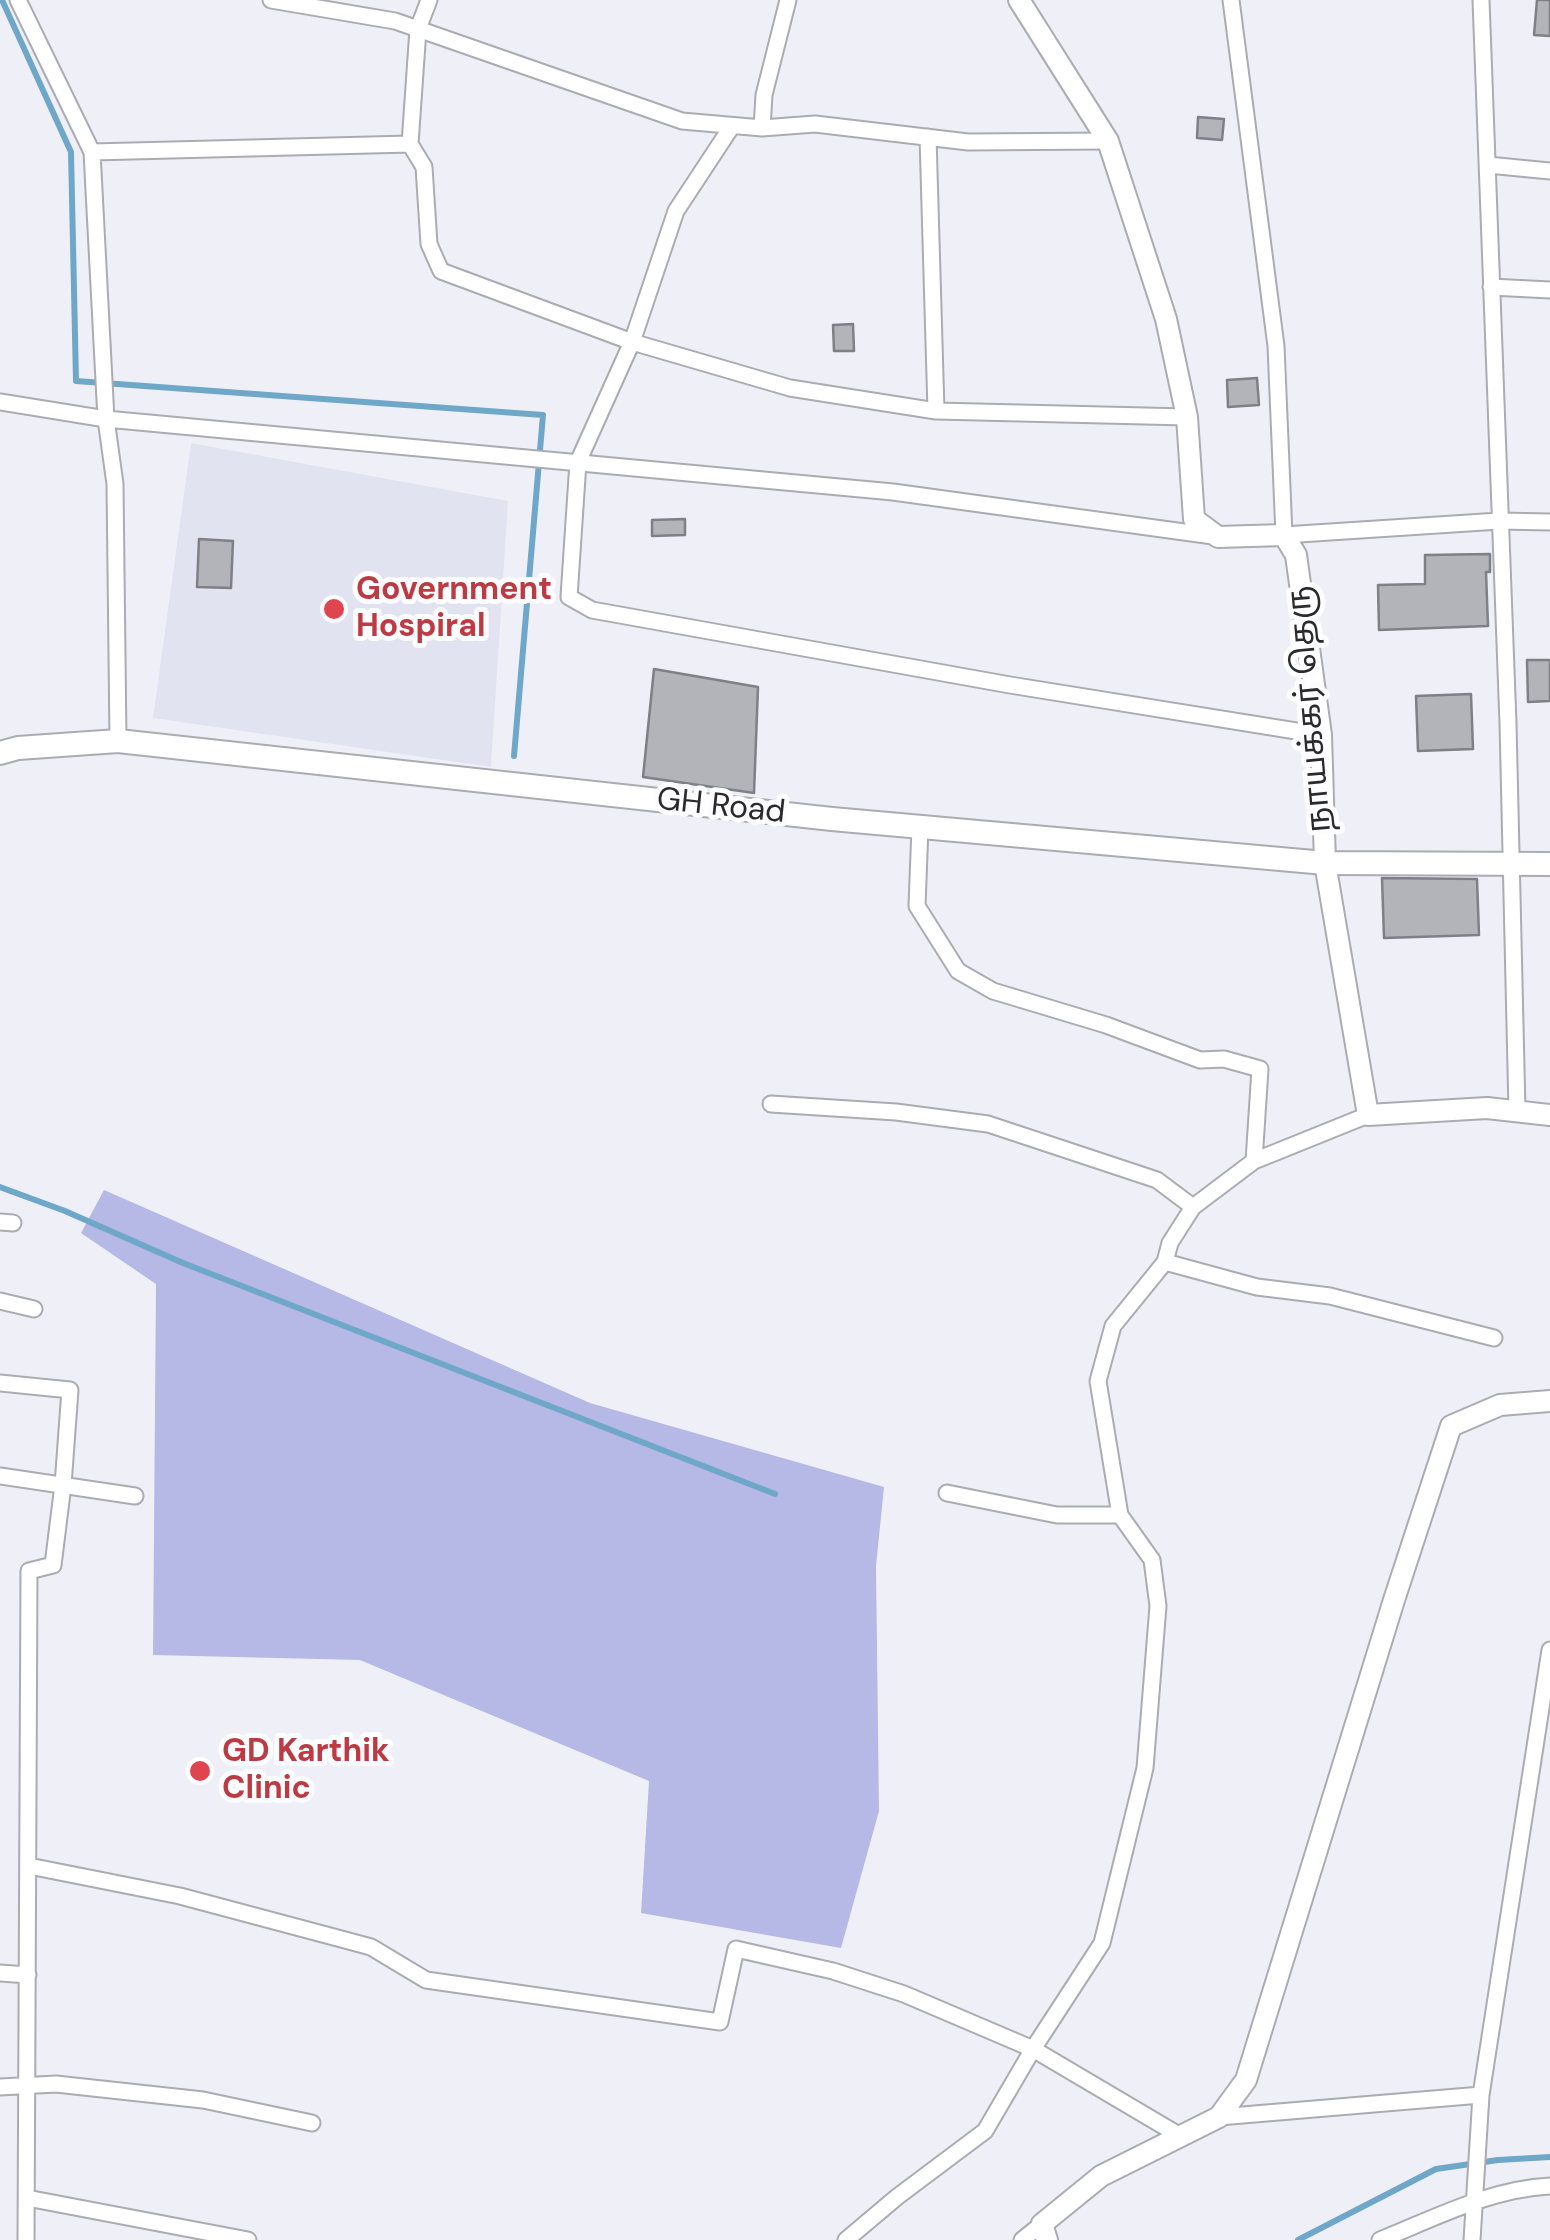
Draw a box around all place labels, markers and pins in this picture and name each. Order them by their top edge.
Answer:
place label: Government Hospiral [356,572,552,647]
marker: Government Hospiral [321,596,347,622]
place label: GD Karthik Clinic [222,1734,390,1809]
marker: GD Karthik Clinic [187,1758,213,1784]

